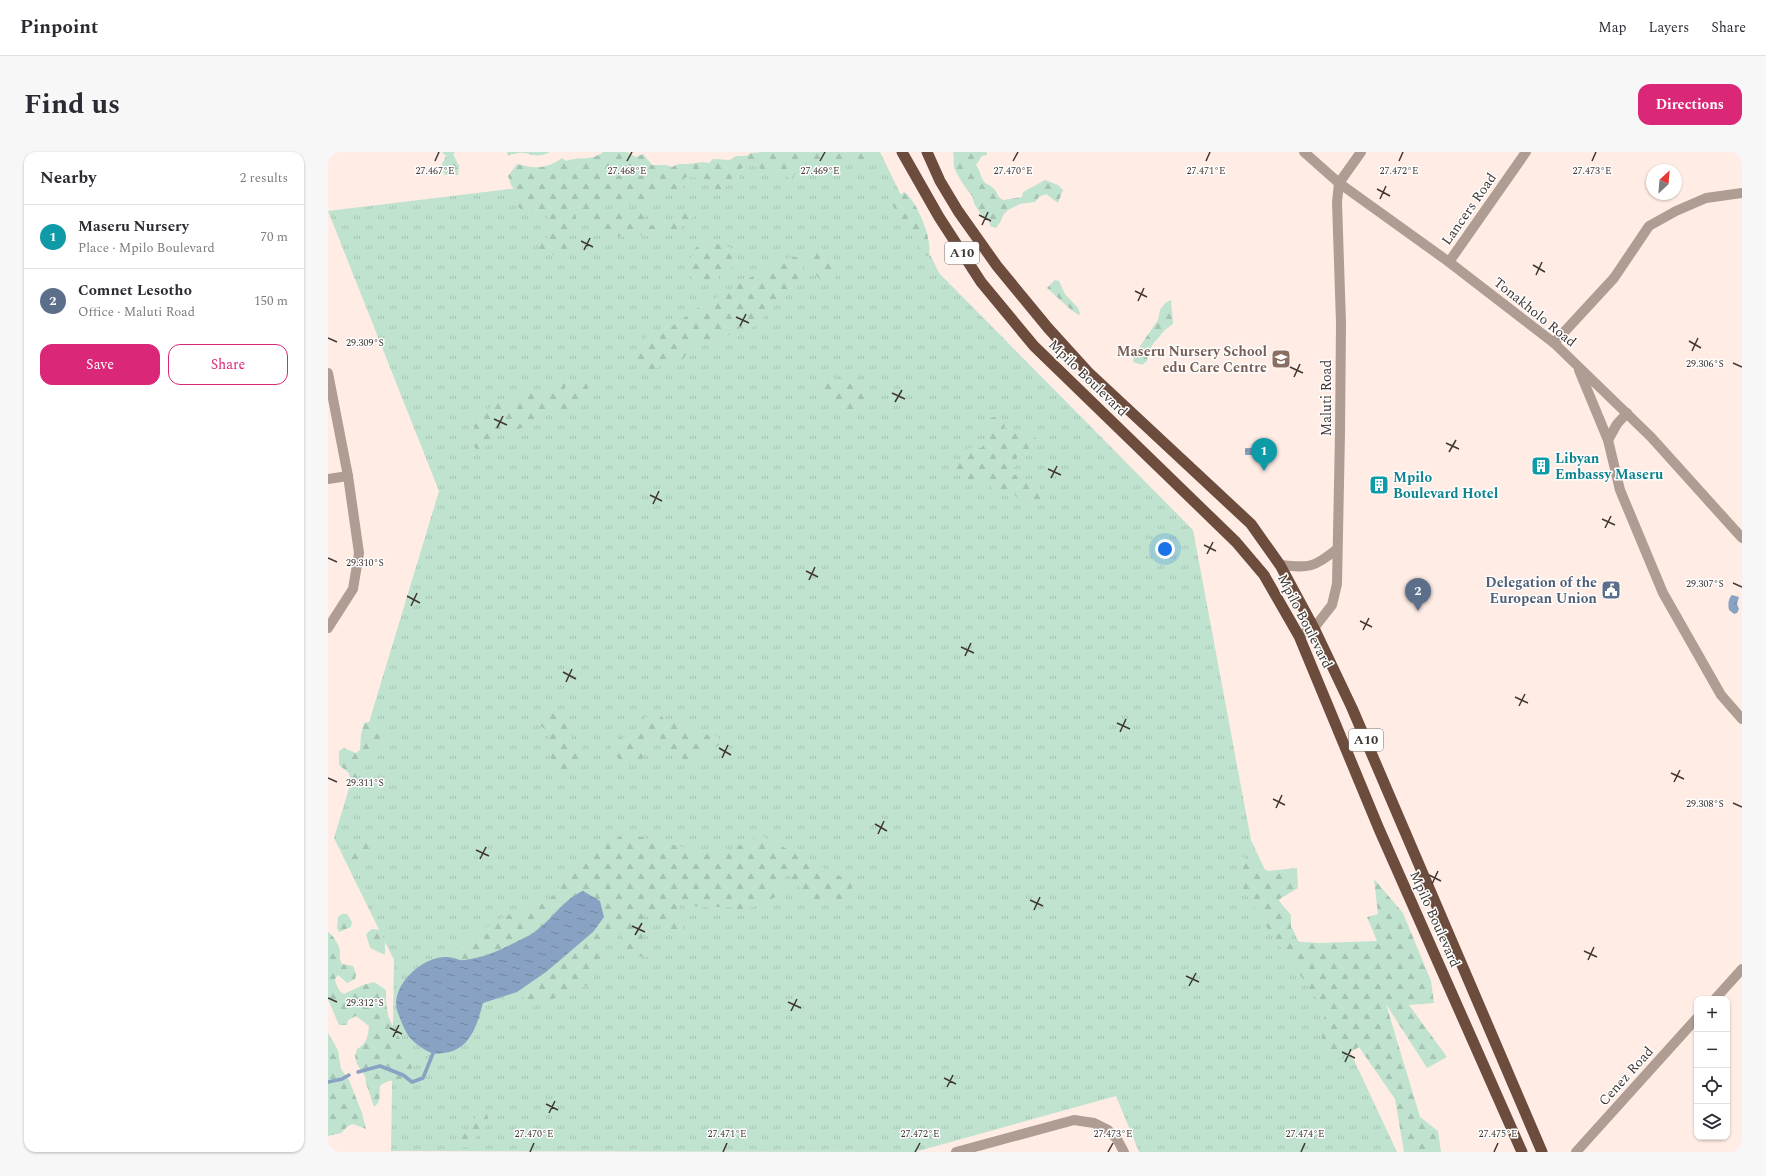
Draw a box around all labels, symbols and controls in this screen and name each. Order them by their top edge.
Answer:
text: Pinpoint [20,13,98,42]
text: Map [1598,17,1627,38]
text: Layers [1649,17,1689,38]
text: Share [1711,17,1746,38]
text: Find us [24,83,120,126]
button: Directions [1638,84,1742,125]
text: 27.467°E [415,163,455,179]
text: 27.468°E [607,163,647,179]
text: 27.469°E [800,163,840,179]
text: 27.470°E [993,163,1033,179]
text: 27.471°E [1186,163,1226,179]
text: 27.472°E [1379,163,1419,179]
text: 27.473°E [1572,163,1612,179]
north arrow [1646,164,1682,200]
text: Nearby [40,165,96,191]
text: 2 results [240,168,288,188]
street label: Lancers Road [1436,168,1502,249]
text: Maseru Nursery [78,215,189,238]
text: 1 [49,227,57,247]
text: 70 m [261,227,288,247]
text: Place · Mpilo Boulevard [78,238,215,258]
road number: A10 [945,242,979,264]
street label: Tonakholo Road [1489,272,1581,352]
text: Comnet Lesotho [78,279,192,302]
text: 2 [49,291,57,311]
text: 150 m [254,291,288,311]
text: Office · Maluti Road [78,302,195,322]
street label: Mpilo Boulevard [1043,334,1133,422]
text: 29.309°S [346,335,384,351]
place label: Maseru Nursery School edu Care Centre [1116,341,1267,378]
button: Save [40,344,160,385]
button: Share [168,344,288,385]
school or university icon: Maseru Nursery School edu Care Centre [1270,348,1292,370]
text: 29.306°S [1686,356,1724,372]
street label: Maluti Road [1316,360,1337,436]
pin: 1 [1251,438,1277,471]
place label: Libyan Embassy Maseru [1555,448,1664,485]
building icon: Libyan Embassy Maseru [1530,455,1552,477]
place label: Mpilo Boulevard Hotel [1393,467,1499,504]
building icon: Mpilo Boulevard Hotel [1368,474,1390,496]
your location [1155,539,1175,559]
text: 29.310°S [346,555,384,571]
street label: Mpilo Boulevard [1272,570,1338,672]
place label: Delegation of the European Union [1485,572,1597,609]
text: 29.307°S [1686,576,1724,592]
pin: 2 [1405,578,1431,611]
public building icon: Delegation of the European Union [1600,579,1622,601]
road number: A10 [1349,729,1383,751]
text: 29.311°S [346,775,384,791]
text: 29.308°S [1686,796,1724,812]
street label: Mpilo Boulevard [1404,867,1466,971]
text: 29.312°S [346,995,384,1011]
map controls [1694,996,1730,1140]
button: + [1694,996,1730,1032]
button: − [1694,1032,1730,1068]
street label: Cenez Road [1594,1041,1659,1110]
button: locate [1694,1068,1730,1104]
button: layers [1694,1104,1730,1140]
text: 27.470°E [514,1126,554,1142]
text: 27.471°E [707,1126,747,1142]
text: 27.472°E [900,1126,940,1142]
text: 27.473°E [1093,1126,1133,1142]
text: 27.474°E [1285,1126,1325,1142]
text: 27.475°E [1478,1126,1518,1142]

